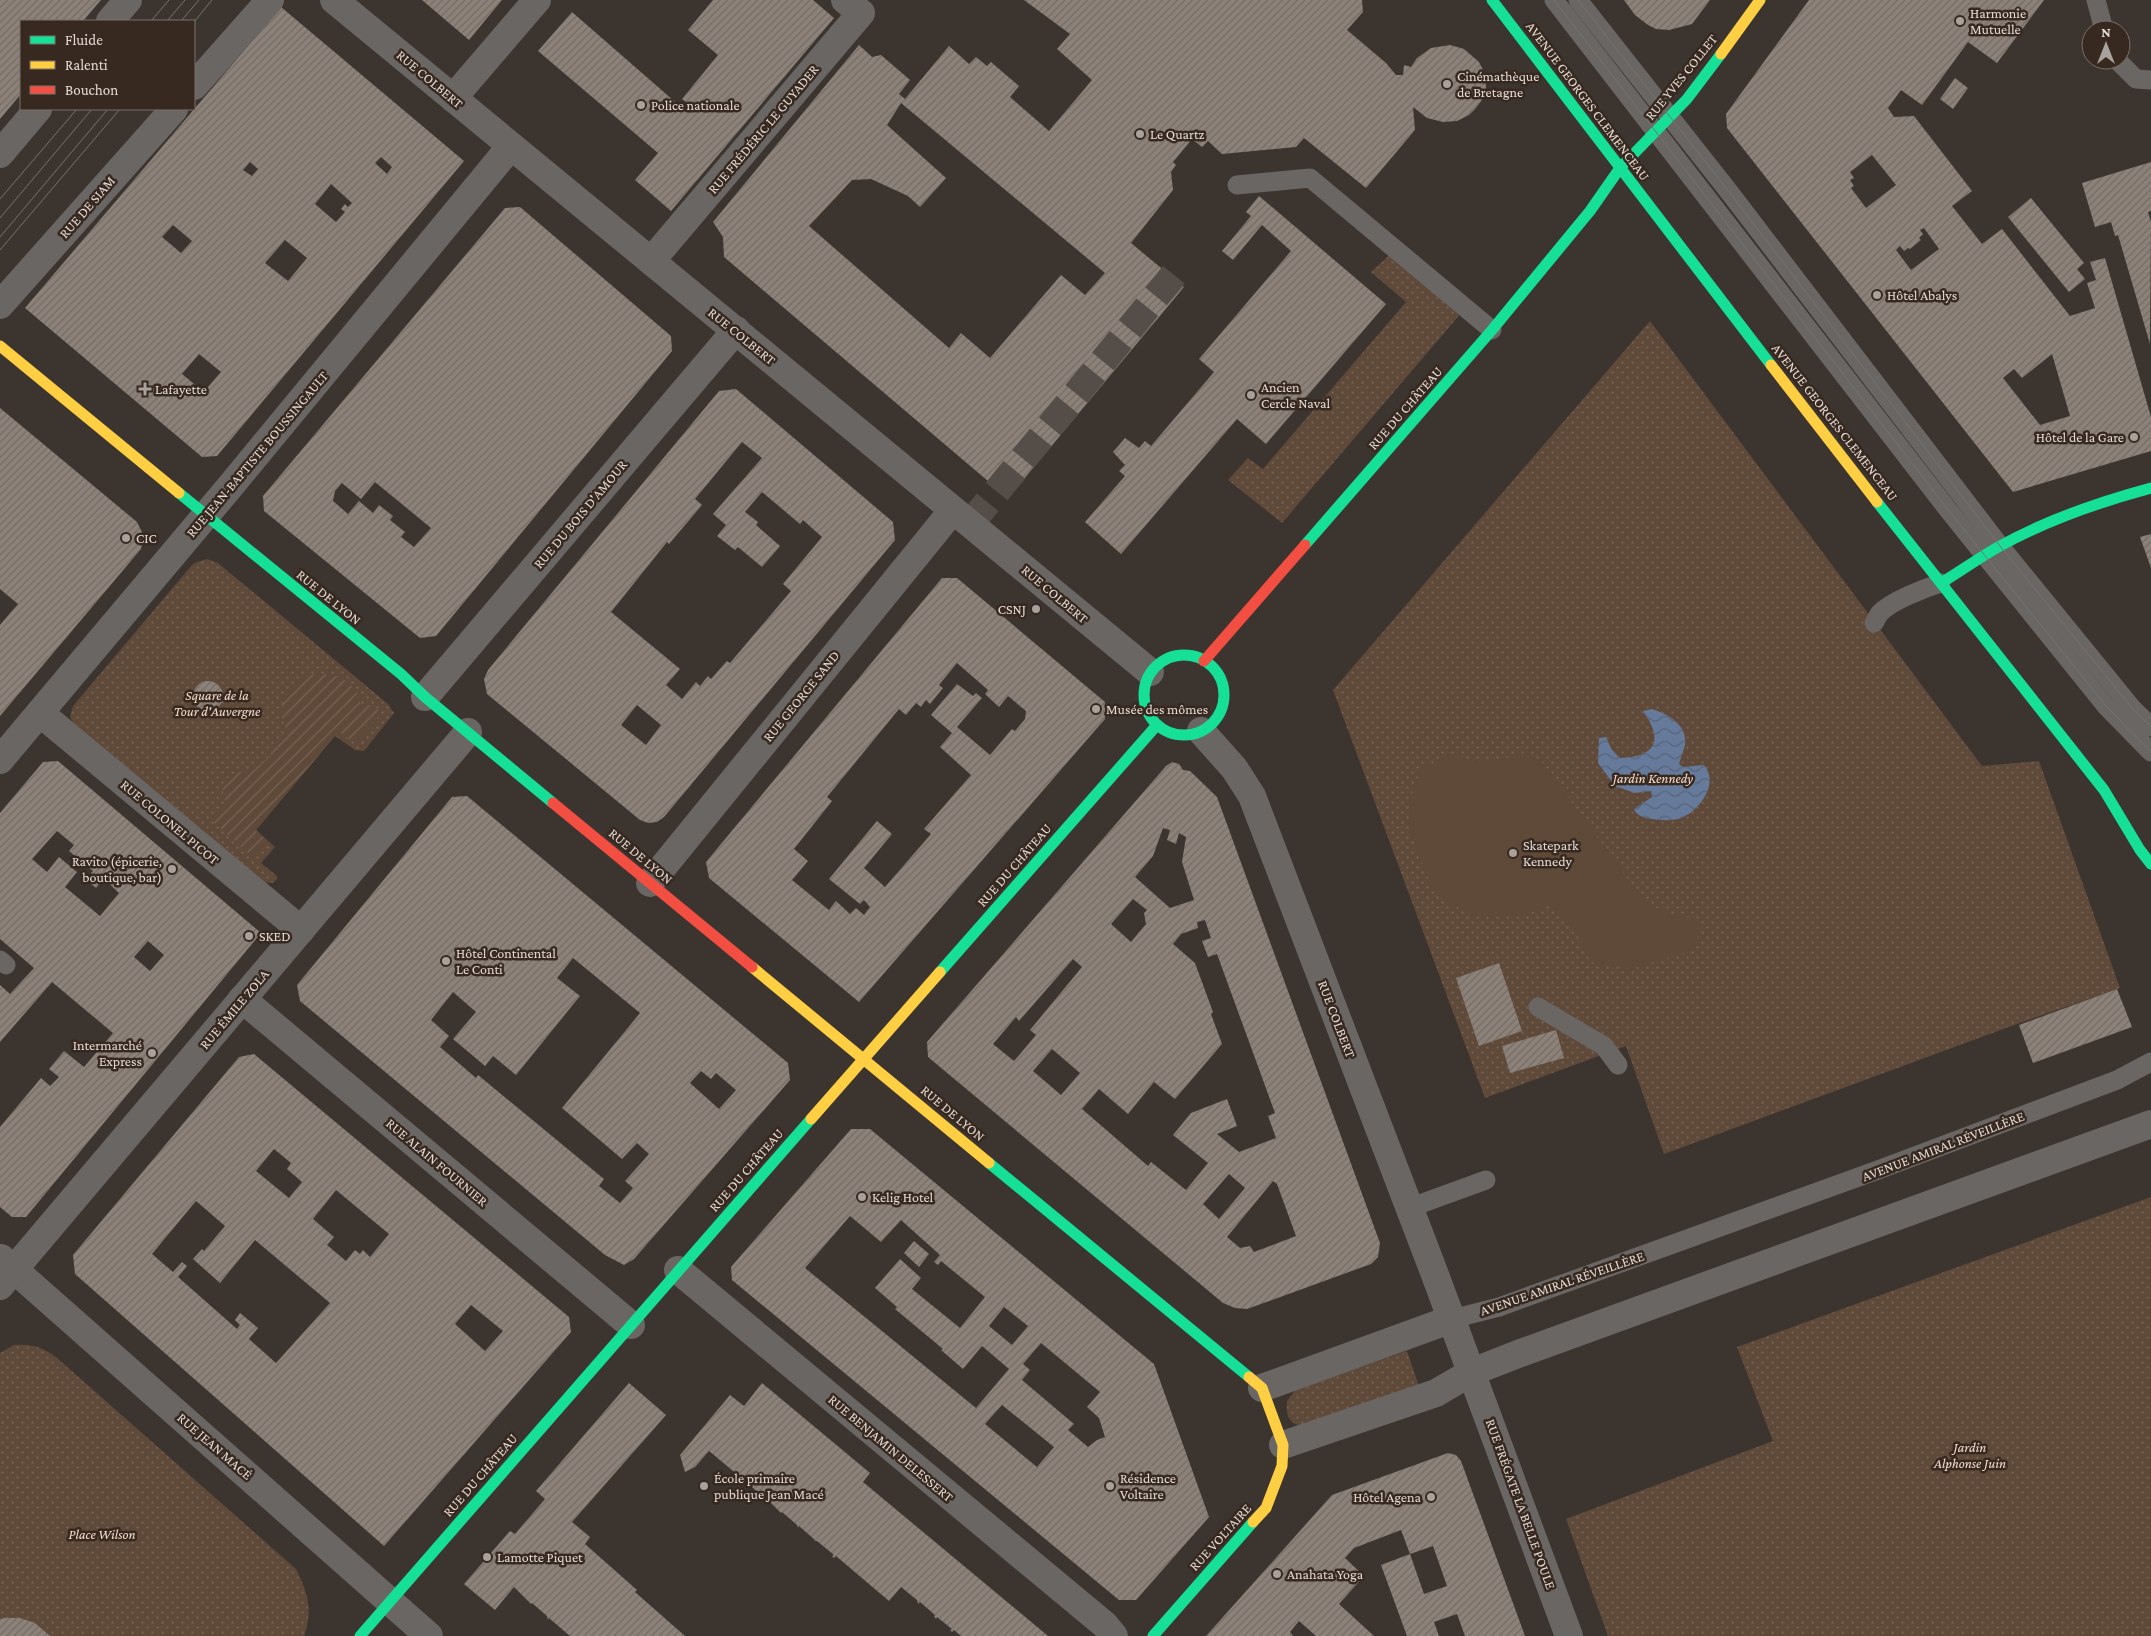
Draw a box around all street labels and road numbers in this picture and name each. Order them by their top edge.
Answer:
street label: AVENUE GEORGES CLEMENCEAU [1523,18,1653,184]
street label: RUE YVES COLLET [1642,31,1721,123]
street label: RUE COLBERT [394,47,467,112]
street label: RUE FRÉDÉRIC LE GUYADER [704,61,822,197]
street label: RUE DE SIAM [56,173,118,241]
street label: RUE COLBERT [705,304,779,368]
street label: AVENUE GEORGES CLEMENCEAU [1769,340,1901,504]
street label: RUE DU CHÂTEAU [1365,363,1445,453]
street label: RUE JEAN-BAPTISTE BOUSSINGAULT [183,367,331,540]
street label: RUE DU BOIS D'AMOUR [530,456,630,571]
street label: RUE COLBERT [1019,562,1092,627]
street label: RUE DE LYON [294,566,364,628]
street label: RUE GEORGE SAND [759,647,843,745]
street label: RUE COLONEL PICOT [118,776,223,868]
street label: RUE DU CHÂTEAU [974,820,1054,910]
street label: RUE DE LYON [606,825,676,887]
street label: RUE ÉMILE ZOLA [196,966,272,1052]
street label: RUE COLBERT [1315,978,1359,1060]
street label: RUE DE LYON [918,1082,988,1144]
street label: AVENUE AMIRAL RÉVEILLÈRE [1860,1107,2027,1184]
street label: RUE ALAIN FOURNIER [383,1115,491,1209]
street label: RUE DU CHÂTEAU [706,1125,786,1215]
street label: AVENUE AMIRAL RÉVEILLÈRE [1478,1247,1647,1319]
street label: RUE BENJAMIN DELESSERT [825,1391,957,1505]
street label: RUE JEAN MACÉ [174,1409,256,1483]
street label: RUE FRÉGATE LA BELLE POULE [1483,1417,1559,1592]
street label: RUE DU CHÂTEAU [440,1430,520,1520]
street label: RUE VOLTAIRE [1186,1500,1255,1574]

